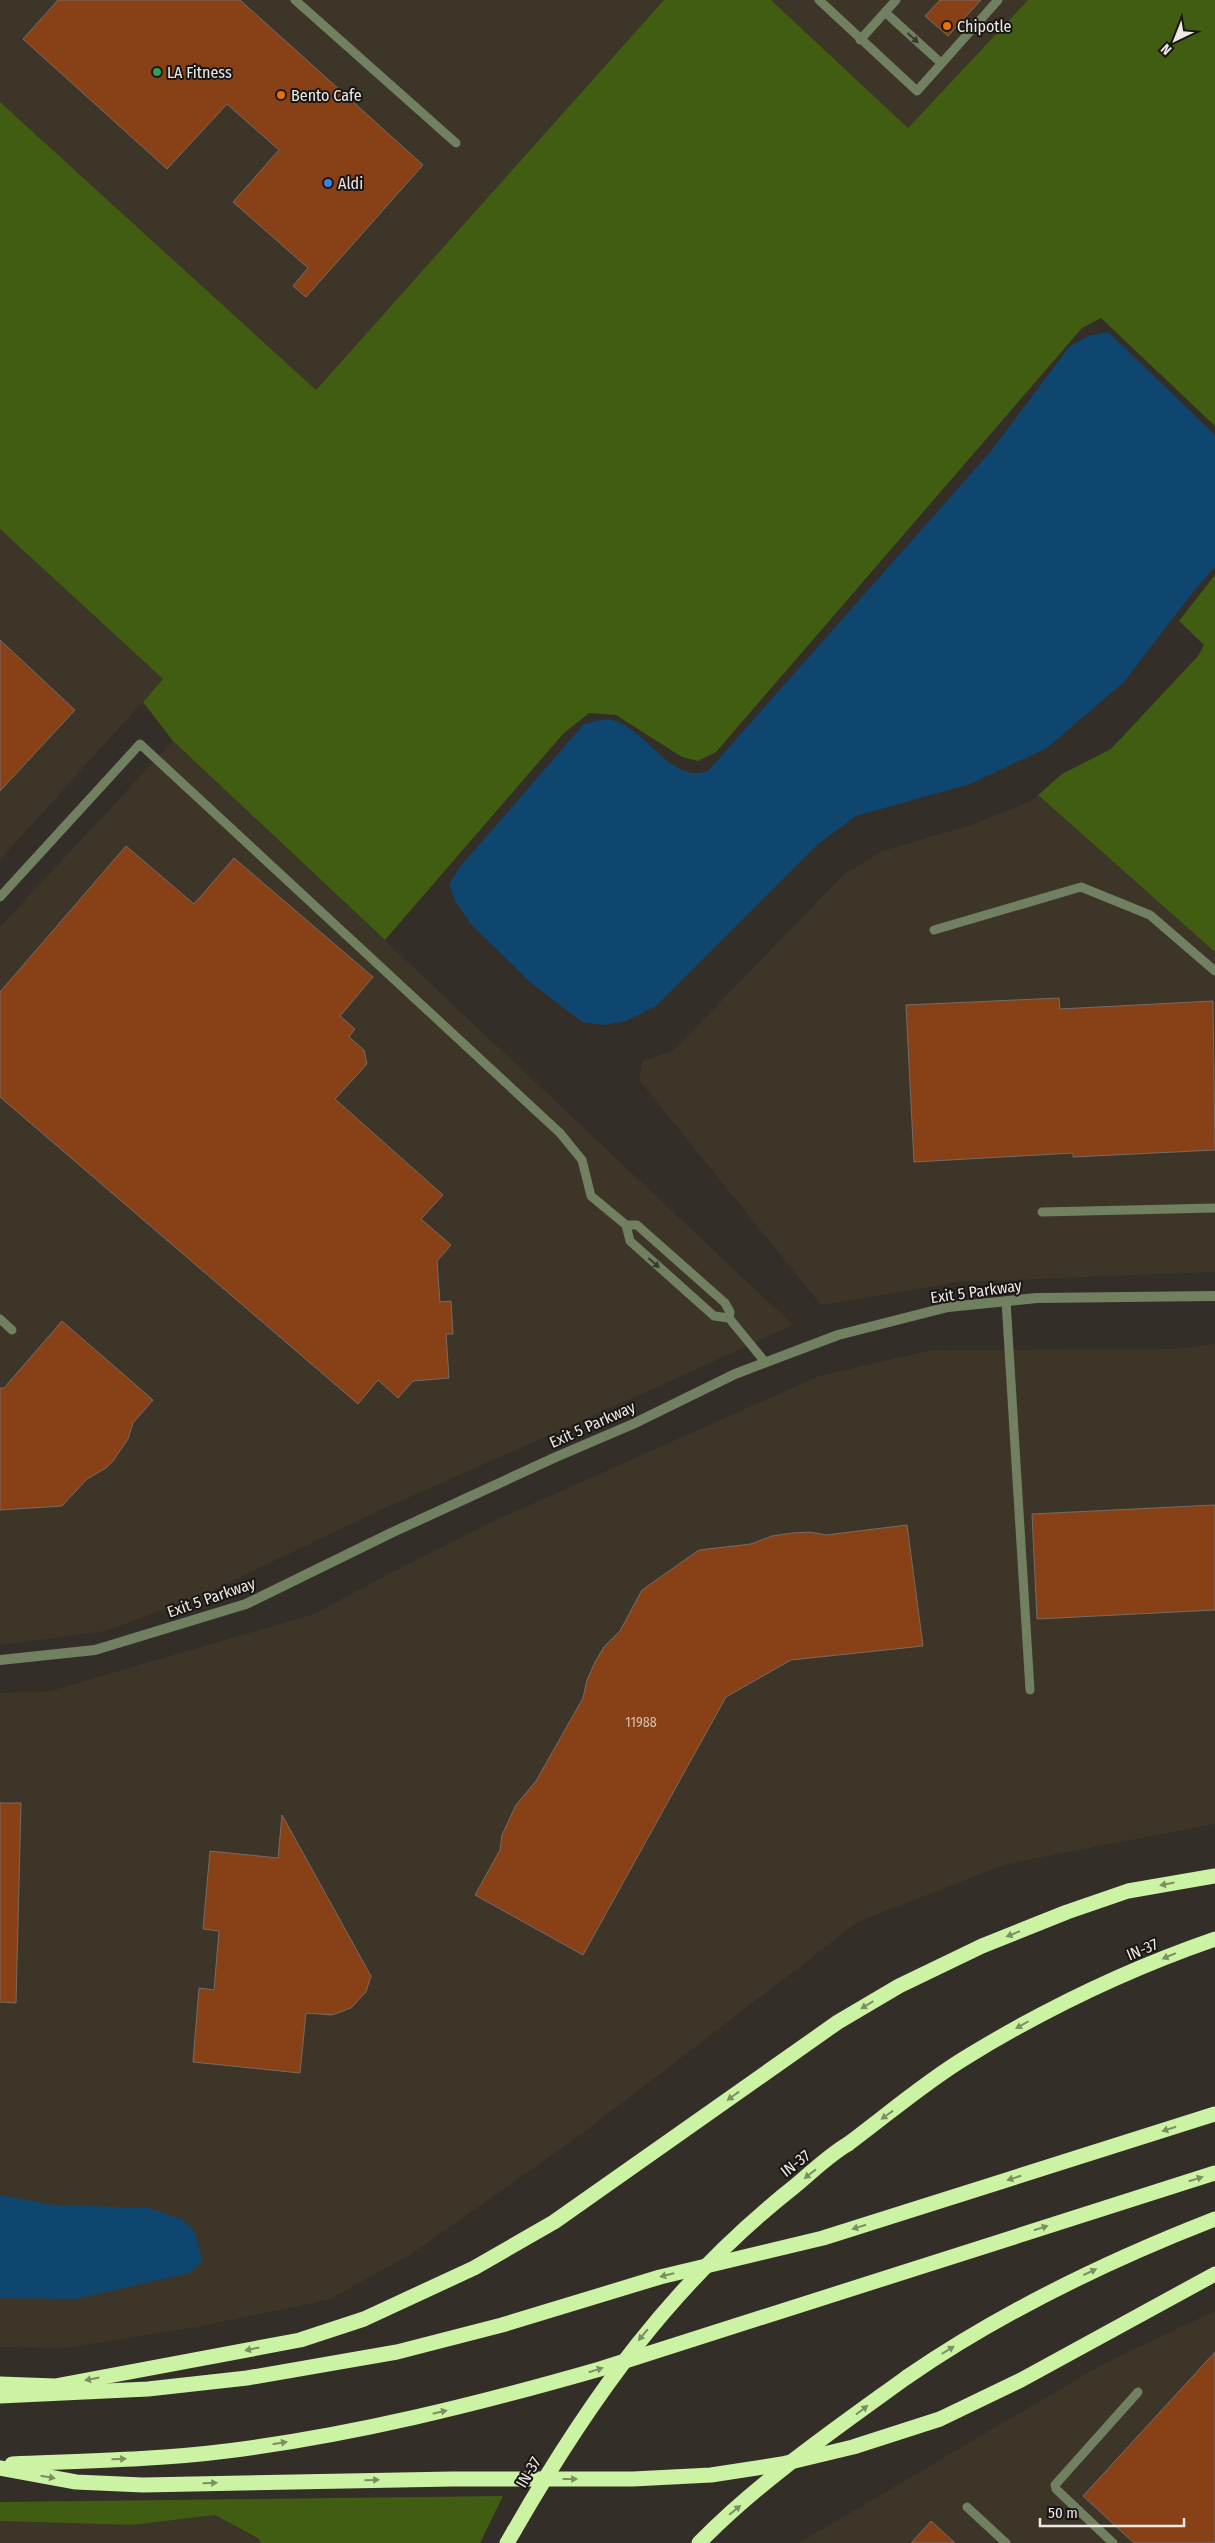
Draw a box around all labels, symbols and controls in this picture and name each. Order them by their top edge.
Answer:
north arrow [1150,15,1200,65]
place label: Chipotle [957,17,1012,36]
marker: Chipotle [941,20,953,32]
one-way arrow [907,32,919,44]
text: N [1158,40,1175,58]
place label: LA Fitness [167,63,232,82]
marker: LA Fitness [151,66,163,78]
place label: Bento Cafe [291,86,362,105]
marker: Bento Cafe [275,89,287,101]
place label: Aldi [338,174,363,193]
marker: Aldi [322,177,334,189]
one-way arrow [648,1257,661,1268]
street label: Exit 5 Parkway [929,1276,1024,1307]
street label: Exit 5 Parkway [546,1397,639,1452]
street label: Exit 5 Parkway [165,1573,259,1621]
house number: 11988 [625,1714,657,1731]
one-way arrow [1159,1881,1175,1889]
one-way arrow [1005,1930,1020,1938]
street label: IN-37 [1124,1934,1161,1965]
one-way arrow [1162,1952,1176,1960]
one-way arrow [860,2000,873,2009]
one-way arrow [1015,2021,1030,2029]
one-way arrow [727,2091,740,2102]
one-way arrow [880,2110,894,2120]
one-way arrow [1161,2126,1176,2133]
street label: IN-37 [777,2146,814,2181]
one-way arrow [804,2168,817,2179]
one-way arrow [1189,2174,1204,2182]
one-way arrow [1006,2175,1021,2183]
one-way arrow [1034,2223,1049,2231]
one-way arrow [851,2224,866,2231]
one-way arrow [1083,2268,1097,2276]
one-way arrow [660,2271,675,2279]
one-way arrow [638,2328,649,2341]
one-way arrow [244,2345,260,2353]
one-way arrow [941,2345,954,2355]
one-way arrow [589,2365,604,2373]
one-way arrow [84,2375,100,2383]
one-way arrow [855,2405,869,2415]
one-way arrow [432,2408,447,2416]
one-way arrow [273,2439,289,2447]
street label: IN-37 [512,2453,545,2491]
one-way arrow [111,2455,127,2463]
one-way arrow [40,2473,56,2481]
one-way arrow [562,2475,578,2483]
one-way arrow [365,2476,381,2484]
one-way arrow [202,2478,218,2486]
scale bar [1040,2496,1184,2528]
text: 50 m [1048,2504,1078,2522]
one-way arrow [728,2505,741,2516]

